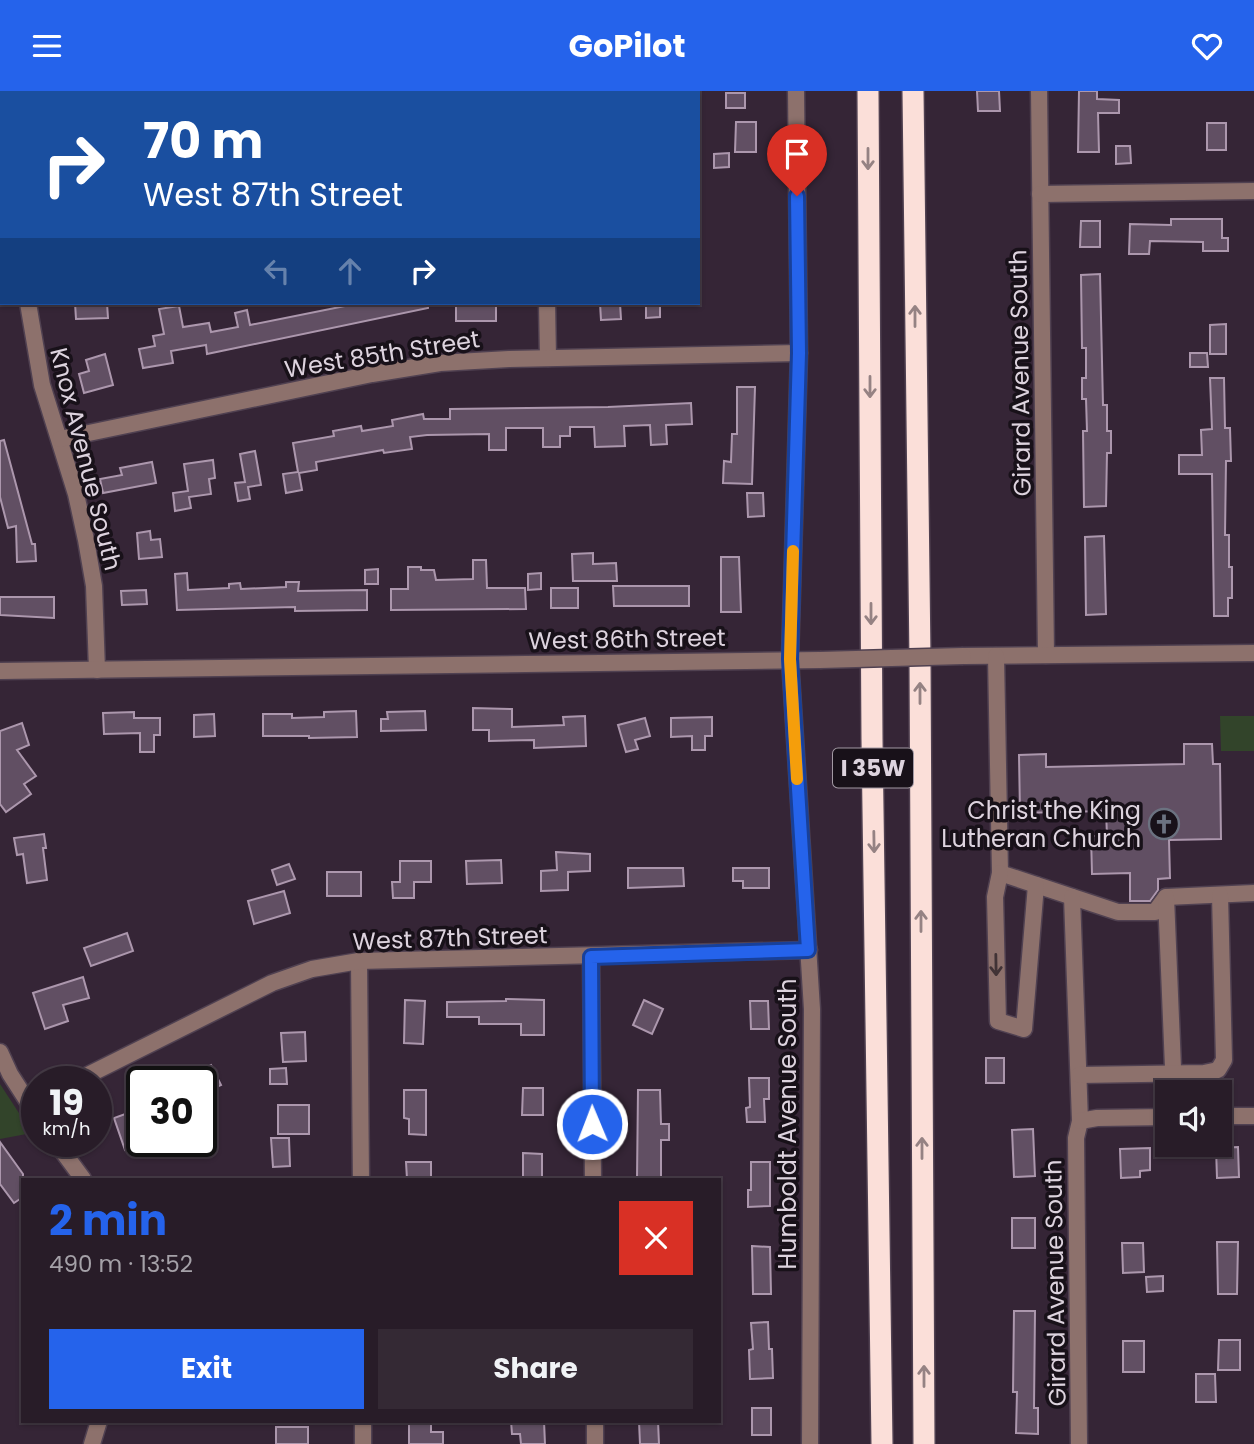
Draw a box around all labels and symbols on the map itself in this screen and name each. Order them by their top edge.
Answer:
pin [767,124,827,196]
one-way arrow [861,147,875,170]
street label: Girard Avenue South [1001,249,1039,497]
one-way arrow [908,304,922,327]
street label: West 85th Street [282,322,482,386]
street label: Knox Avenue South [42,344,130,574]
one-way arrow [863,375,877,398]
one-way arrow [865,602,878,625]
street label: West 86th Street [528,621,726,657]
one-way arrow [913,682,927,705]
road number: I 35W [833,748,913,787]
place label: Christ the King Lutheran Church [941,794,1141,855]
church icon: Christ the King Lutheran Church [1147,807,1181,841]
one-way arrow [867,830,881,853]
one-way arrow [914,910,928,933]
street label: West 87th Street [352,918,548,958]
one-way arrow [990,953,1003,976]
street label: Humboldt Avenue South [771,979,804,1269]
speed limit sign: 30 [126,1066,217,1157]
position arrow [555,1087,629,1161]
one-way arrow [916,1137,929,1160]
street label: Girard Avenue South [1036,1159,1074,1407]
one-way arrow [917,1365,931,1388]

